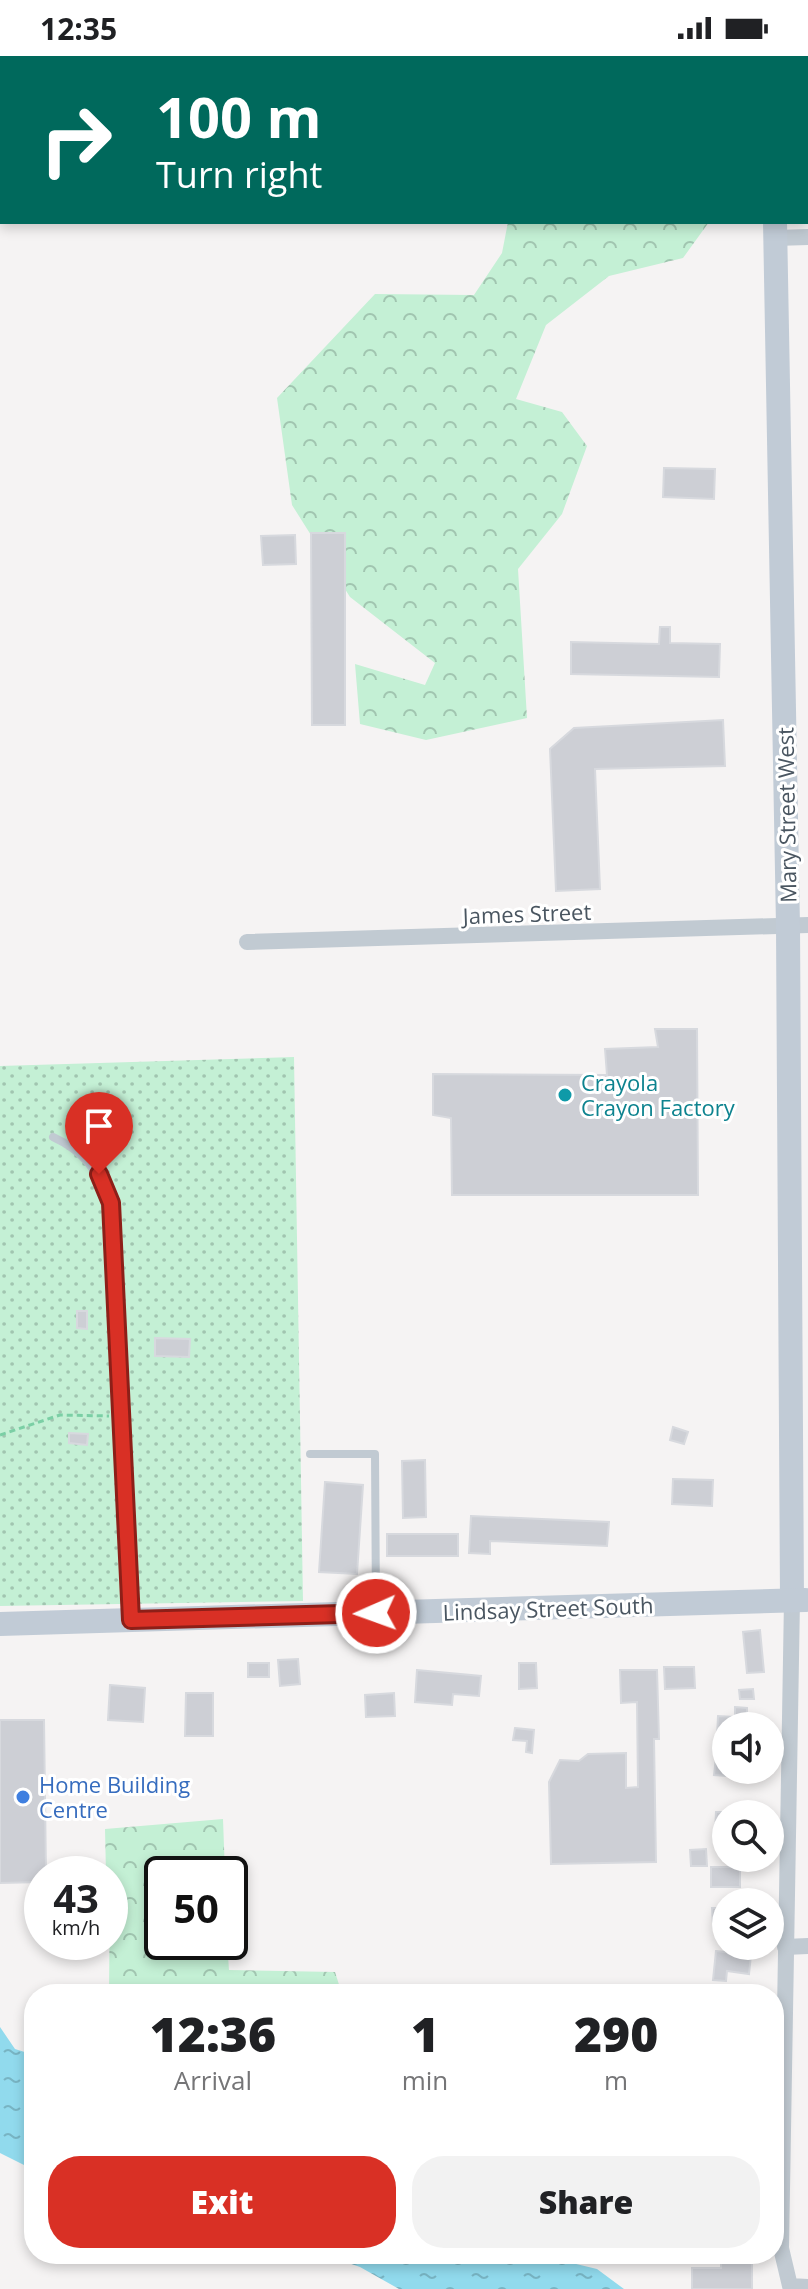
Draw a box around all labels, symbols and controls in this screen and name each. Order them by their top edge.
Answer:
text: 12:35 [40,8,117,49]
text: 100 m [156,78,322,154]
icon: right [24,88,128,192]
text: Turn right [156,150,322,199]
street label: Mary Street West [769,727,803,903]
street label: James Street [460,896,592,930]
place label: Crayola Crayon Factory [581,1067,736,1122]
marker: Crayola Crayon Factory [556,1086,574,1104]
pin [65,1092,133,1174]
icon: arrive [77,1104,121,1148]
position arrow [334,1571,418,1655]
street label: Lindsay Street South [442,1589,654,1627]
map controls [712,1712,784,1960]
button: sound [712,1712,784,1784]
place label: Home Building Centre [39,1769,190,1824]
marker: Home Building Centre [14,1788,32,1806]
button: search [712,1800,784,1872]
speed limit sign: 50 [144,1856,248,1960]
text: 43 [53,1870,99,1925]
button: layers [712,1888,784,1960]
text: km/h [52,1914,100,1941]
text: 12:36 [150,2001,276,2066]
text: 1 [411,2001,439,2066]
text: 290 [574,2001,658,2066]
text: Arrival [174,2062,252,2098]
text: min [402,2062,448,2098]
text: m [604,2062,628,2098]
button: Exit [48,2156,396,2248]
button: Share [412,2156,760,2248]

